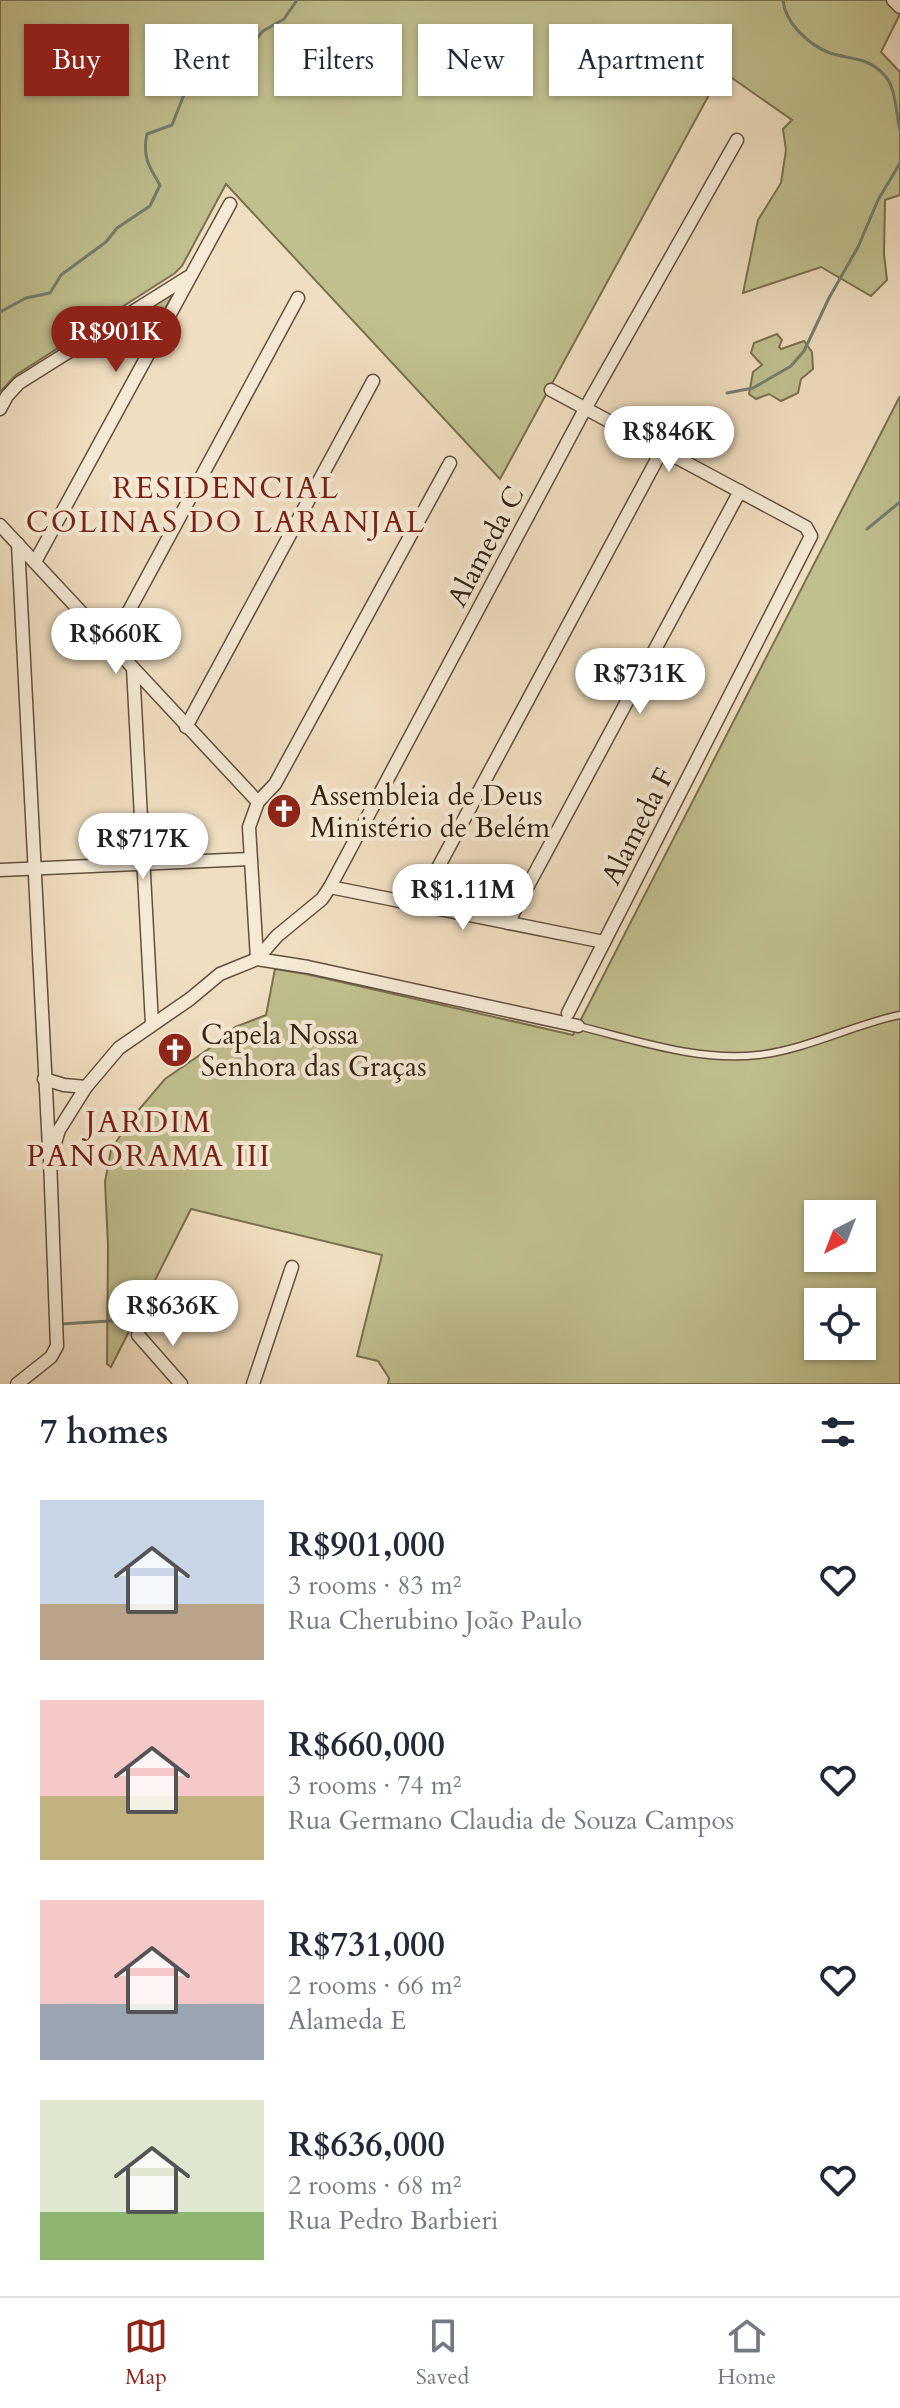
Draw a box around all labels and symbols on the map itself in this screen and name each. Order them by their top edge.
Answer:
pin: R$901K [51,306,181,374]
pin: R$846K [604,406,734,474]
district label: RESIDENCIAL COLINAS DO LARANJAL [26,468,426,543]
street label: Alameda C [438,480,534,613]
pin: R$660K [51,608,181,676]
pin: R$731K [575,648,705,716]
street label: Alameda F [592,762,683,891]
place label: Assembleia de Deus Ministério de Belém [310,777,550,847]
church icon: Assembleia de Deus Ministério de Belém [265,792,303,830]
pin: R$717K [78,813,208,881]
pin: R$1.11M [389,864,537,932]
place label: Capela Nossa Senhora das Graças [201,1016,427,1086]
church icon: Capela Nossa Senhora das Graças [156,1031,194,1069]
district label: JARDIM PANORAMA III [26,1102,272,1177]
north arrow [804,1200,876,1272]
pin: R$636K [108,1280,238,1348]

